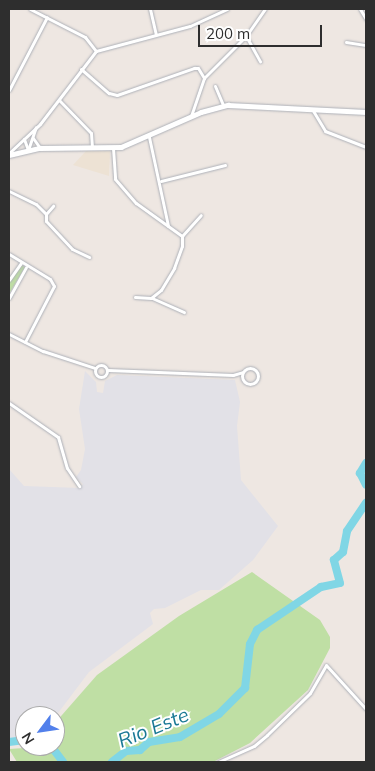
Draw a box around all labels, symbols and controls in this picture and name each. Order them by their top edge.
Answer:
scale bar [200,15,324,47]
text: 200 m [206,24,250,43]
water label: Rio Este [114,702,192,752]
north arrow [15,706,65,756]
text: N [18,729,38,747]

